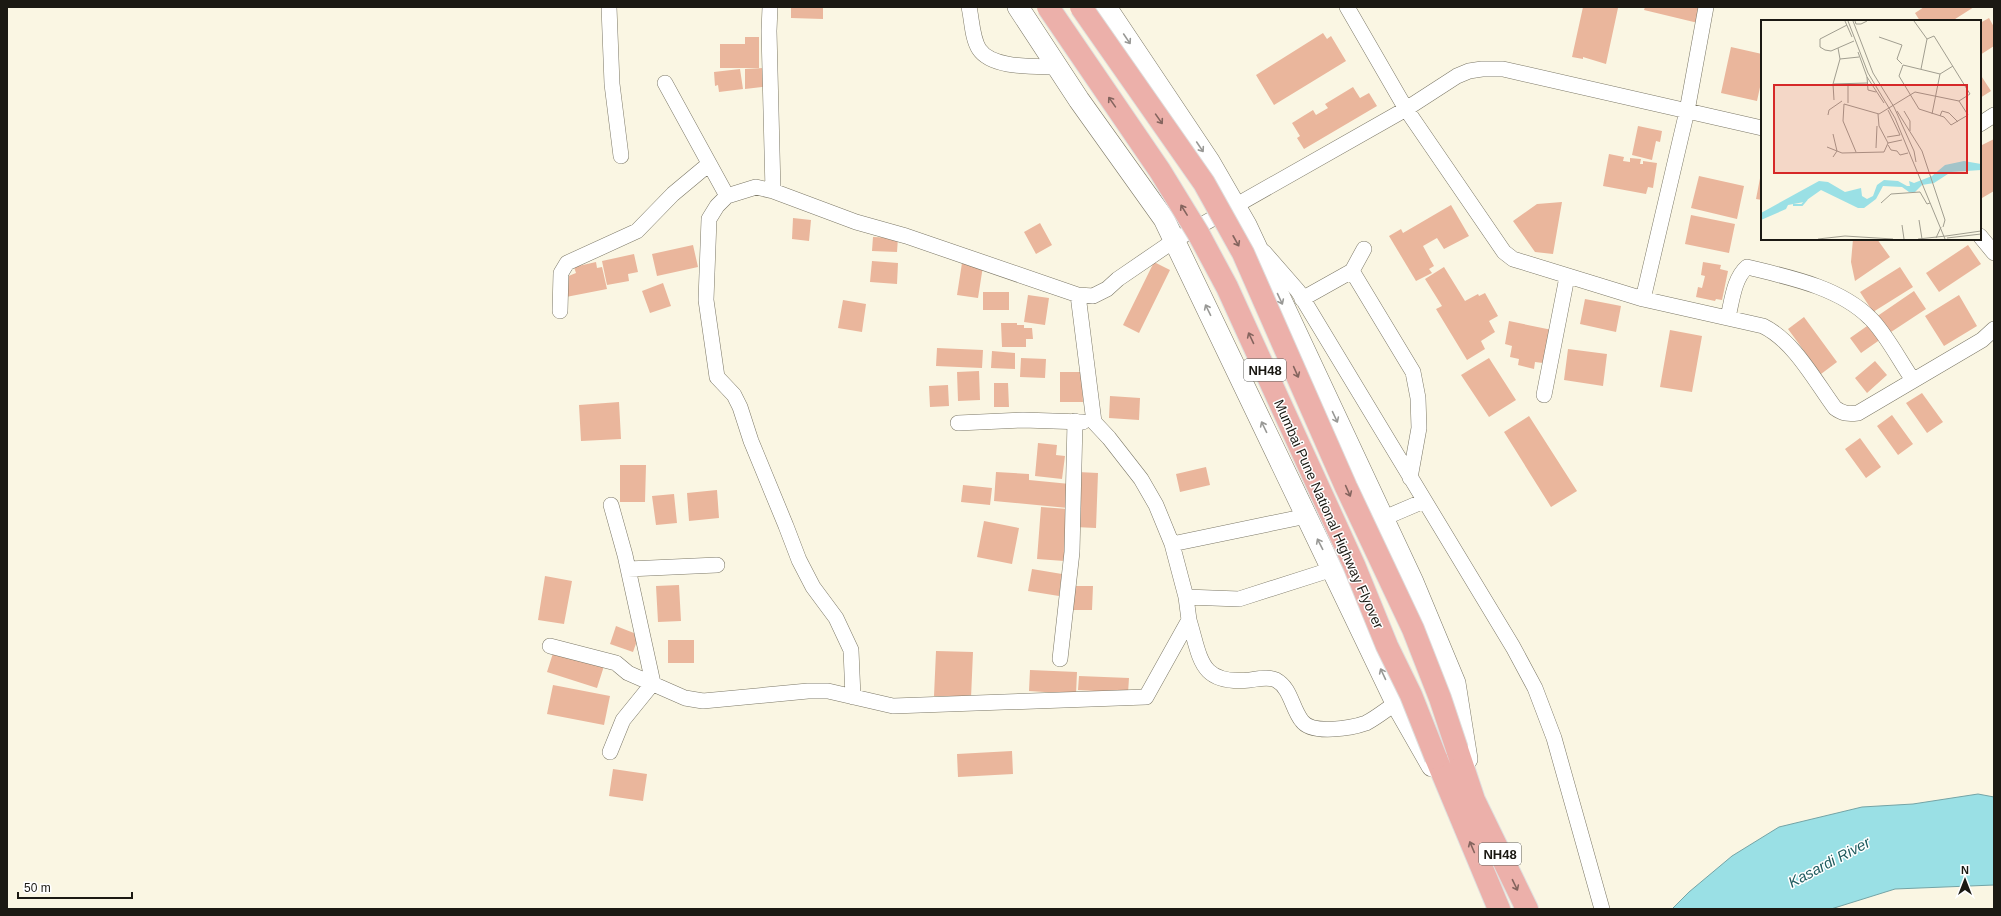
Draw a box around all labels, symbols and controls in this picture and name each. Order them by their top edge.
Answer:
inset map [1761,20,1981,240]
one-way arrow [1123,34,1132,45]
one-way arrow [1108,97,1116,108]
one-way arrow [1155,114,1163,125]
one-way arrow [1196,141,1204,152]
one-way arrow [1180,205,1188,216]
one-way arrow [1233,235,1241,247]
one-way arrow [1277,293,1284,305]
one-way arrow [1204,304,1211,316]
one-way arrow [1247,332,1254,344]
road number: NH48 [1244,359,1286,381]
one-way arrow [1292,366,1300,378]
street label: Mumbai Pune National Highway Flyover [1271,397,1387,631]
one-way arrow [1332,410,1340,422]
one-way arrow [1260,422,1267,434]
one-way arrow [1345,484,1352,496]
one-way arrow [1316,539,1323,551]
one-way arrow [1379,669,1386,681]
water label: Kasardi River [1785,833,1874,891]
one-way arrow [1468,842,1476,854]
road number: NH48 [1479,843,1521,865]
north arrow [1945,860,1985,900]
text: N [1961,864,1969,876]
scale bar [18,874,132,900]
one-way arrow [1512,879,1519,891]
text: 50 m [24,881,51,895]

